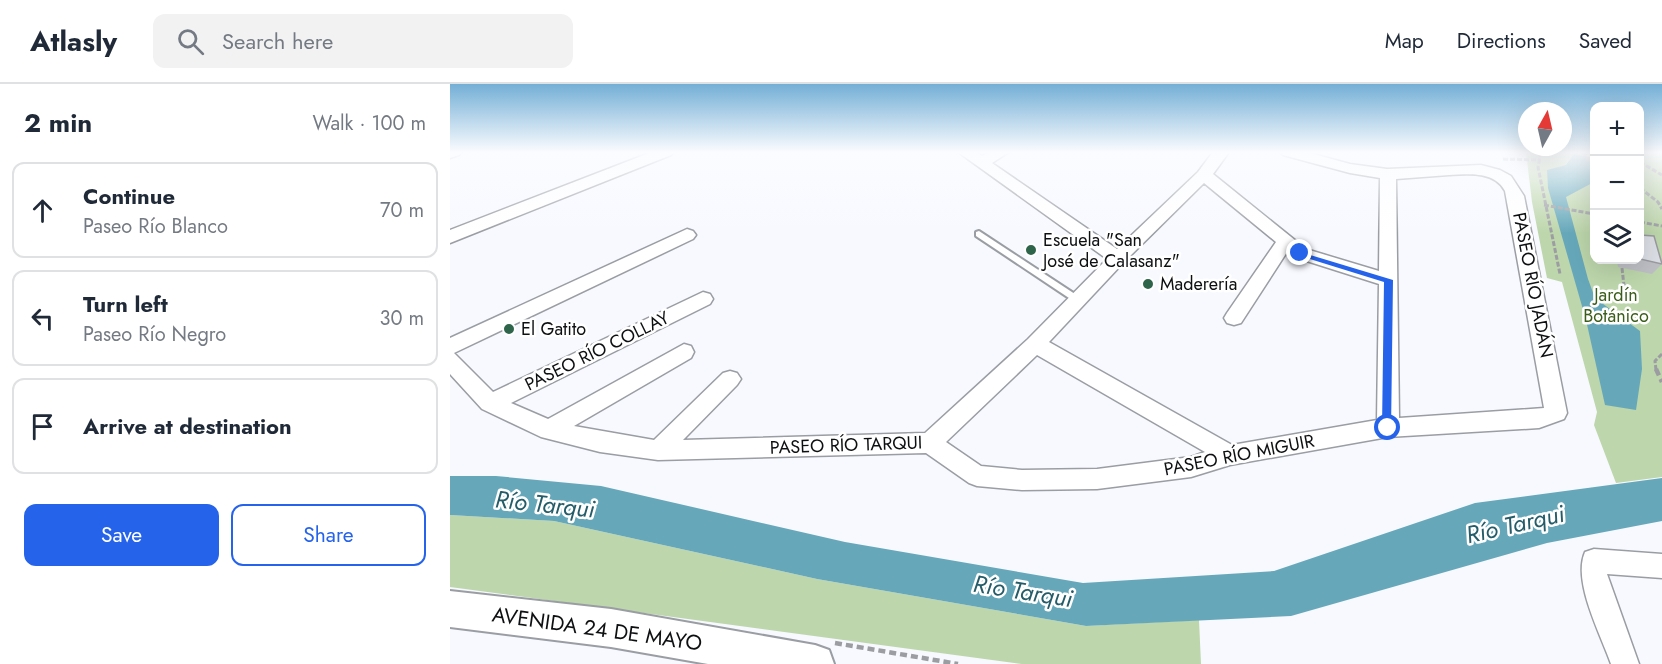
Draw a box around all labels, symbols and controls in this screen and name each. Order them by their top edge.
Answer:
search box [153,14,573,68]
text: Atlasly [30,21,117,62]
icon: search [174,25,207,58]
text: Search here [222,25,333,57]
text: Map [1385,26,1424,56]
text: Directions [1457,26,1546,56]
text: Saved [1579,26,1632,56]
north arrow [1518,102,1572,156]
map controls [1590,102,1644,264]
button: + [1590,102,1644,156]
text: 2 min [24,104,92,142]
text: Walk · 100 m [313,109,426,138]
button: − [1590,156,1644,210]
text: Continue [83,180,175,212]
icon: ahead [26,194,59,227]
text: 70 m [380,196,424,225]
street label: PASEO RÍO JADÁN [1506,210,1560,360]
button: layers [1590,210,1644,264]
text: Paseo Río Blanco [83,212,228,241]
place label: Escuela "San José de Calasanz" [1041,227,1180,274]
route end [1286,239,1312,265]
marker: Escuela "San José de Calasanz" [1024,243,1038,257]
place label: Maderería [1160,271,1237,297]
marker: Maderería [1141,277,1155,291]
park label: Jardín Botánico [1583,282,1649,329]
text: Turn left [83,288,168,320]
icon: left [26,302,59,335]
text: 30 m [379,304,424,333]
street label: PASEO RÍO COLLAY [520,304,675,397]
place label: El Gatito [521,316,586,342]
text: Paseo Río Negro [83,320,226,349]
marker: El Gatito [502,322,516,336]
icon: arrive [26,410,59,443]
text: Arrive at destination [83,410,292,442]
route start [1374,414,1400,440]
street label: PASEO RÍO MIGUIR [1162,428,1316,482]
street label: PASEO RÍO TARQUI [769,429,923,461]
water label: Río Tarqui [493,481,597,527]
water label: Río Tarqui [1462,495,1569,552]
button: Save [24,504,219,566]
button: Share [231,504,426,566]
water label: Río Tarqui [971,566,1076,616]
street label: AVENIDA 24 DE MAYO [490,599,704,659]

